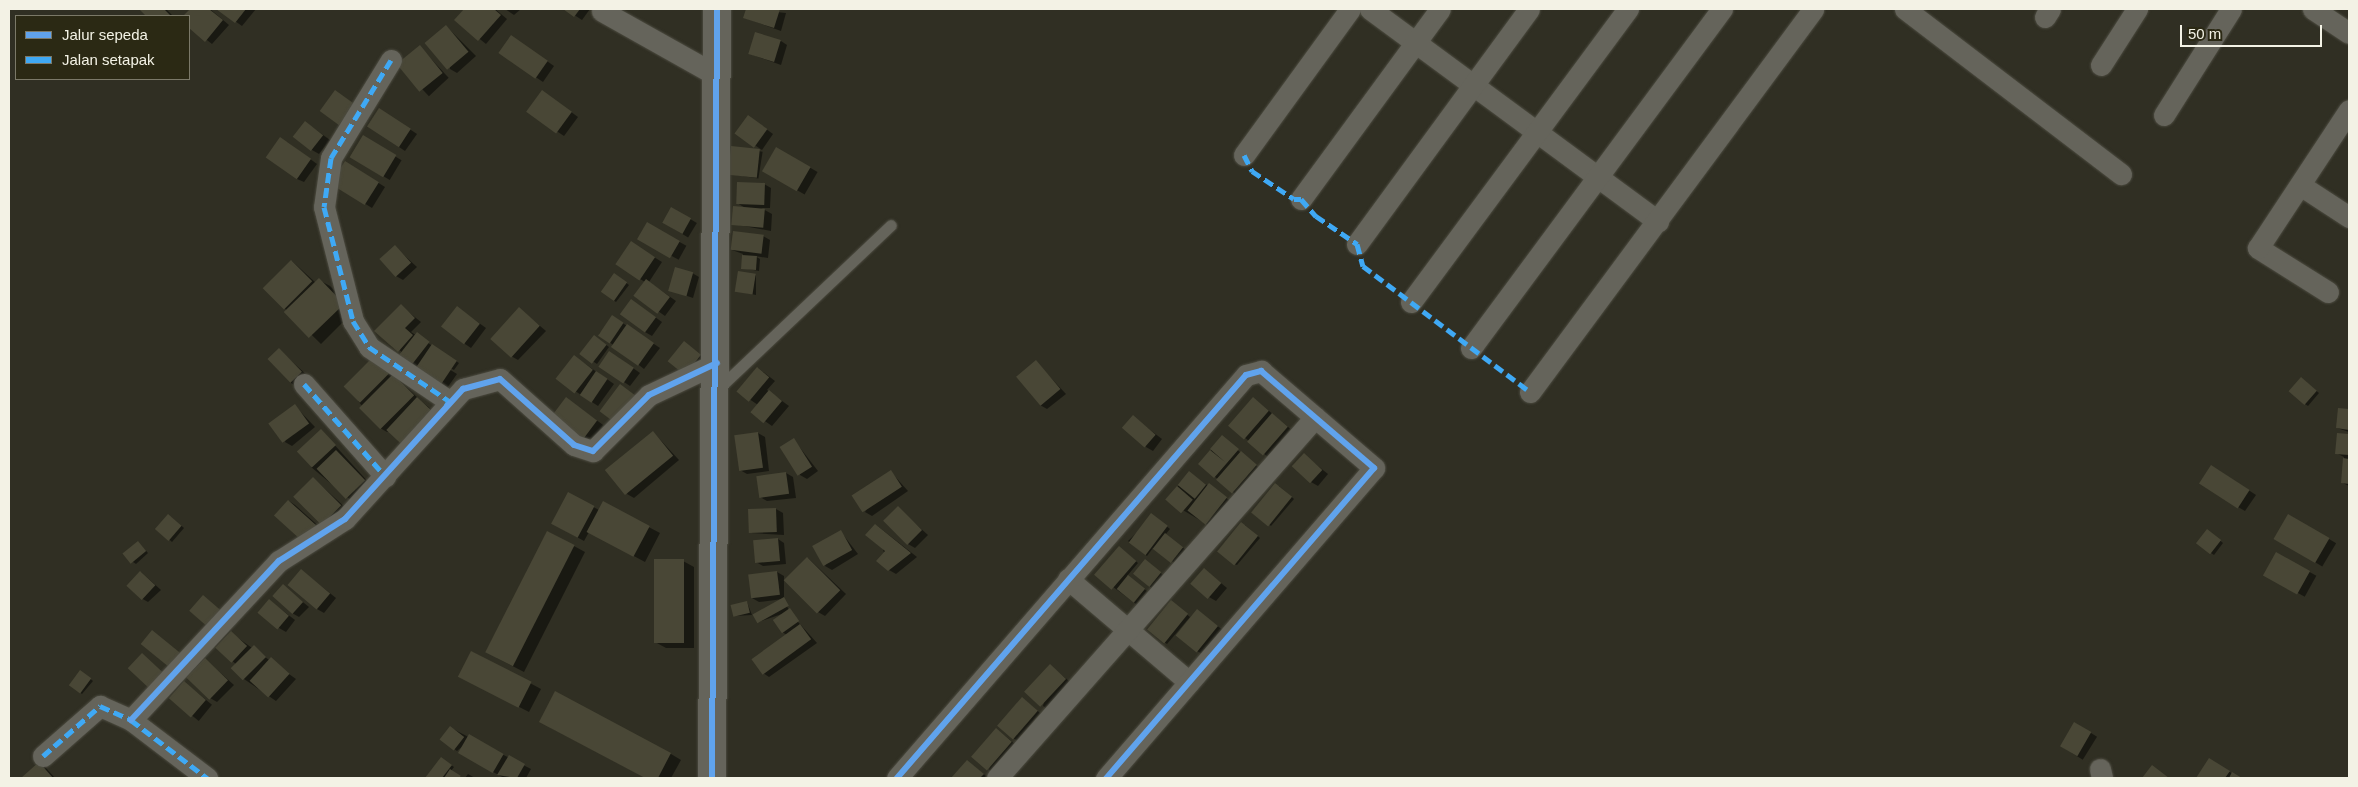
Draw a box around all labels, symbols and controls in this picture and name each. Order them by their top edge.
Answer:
legend [15,15,190,80]
scale bar [2183,15,2326,47]
text: 50 m [2188,25,2221,42]
text: Jalur sepeda [62,26,148,43]
text: Jalan setapak [62,51,155,68]

